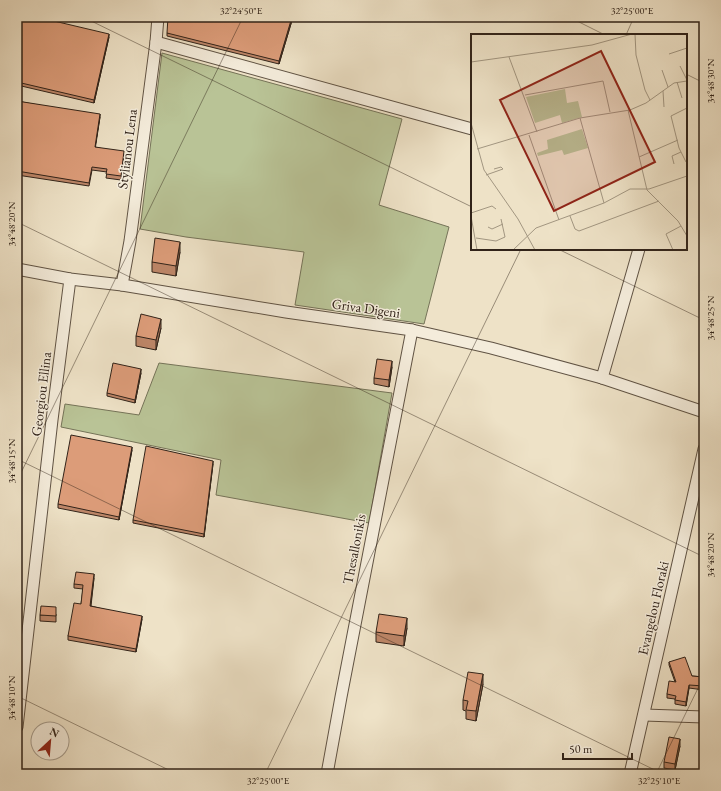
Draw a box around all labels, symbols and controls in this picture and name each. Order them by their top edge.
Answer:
text: 32°24'50"E [220,4,263,17]
text: 32°25'00"E [611,4,654,17]
inset map [471,34,687,250]
text: 34°48'30"N [704,58,717,103]
street label: Stylianou Lena [113,108,141,190]
text: 34°48'20"N [5,201,18,246]
street label: Griva Digeni [331,294,402,322]
text: 34°48'25"N [704,295,717,340]
street label: Georgiou Ellina [27,350,55,437]
text: 34°48'15"N [5,438,18,483]
street label: Thesallonikis [338,512,370,586]
text: 34°48'20"N [704,532,717,577]
street label: Evangelou Floraki [633,559,673,657]
text: 34°48'10"N [5,675,18,720]
north arrow [30,721,70,761]
text: N [47,724,62,740]
scale bar [563,735,632,761]
text: 50 m [569,741,593,757]
text: 32°25'00"E [247,774,290,787]
text: 32°25'10"E [638,774,681,787]

